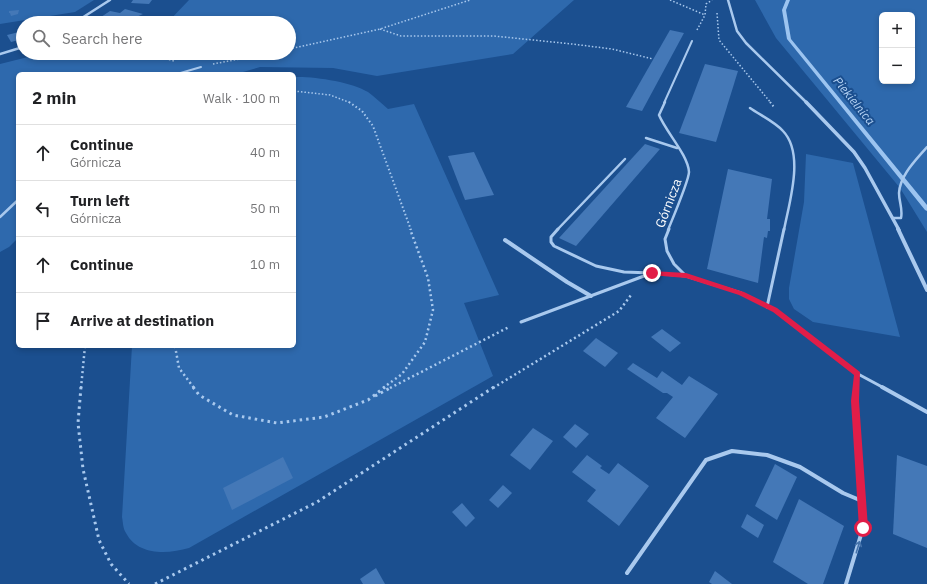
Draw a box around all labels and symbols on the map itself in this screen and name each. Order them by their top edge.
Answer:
water label: Piekielnica [830,74,878,128]
street label: Górnicza [651,176,686,230]
route end [643,264,661,282]
route start [854,519,872,537]
one-way arrow [855,540,862,553]

